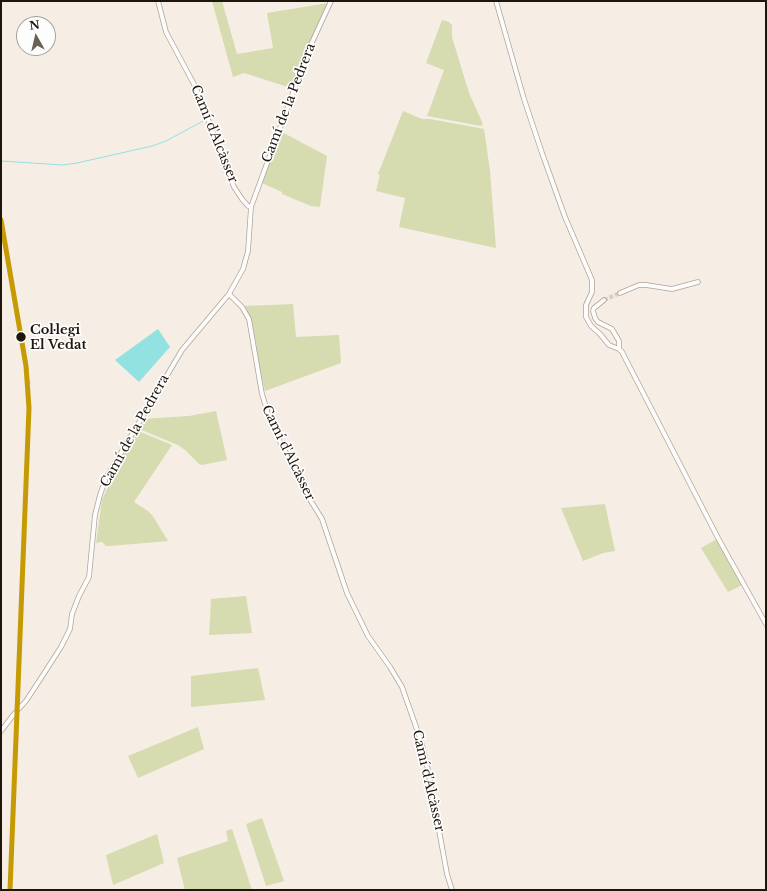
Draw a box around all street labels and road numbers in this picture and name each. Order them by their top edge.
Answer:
street label: Camí de la Pedrera [259,41,319,165]
street label: Camí d'Alcàsser [187,83,241,185]
street label: Camí de la Pedrera [98,372,172,490]
street label: Camí d'Alcàsser [258,403,318,503]
street label: Camí d'Alcàsser [409,728,447,834]

